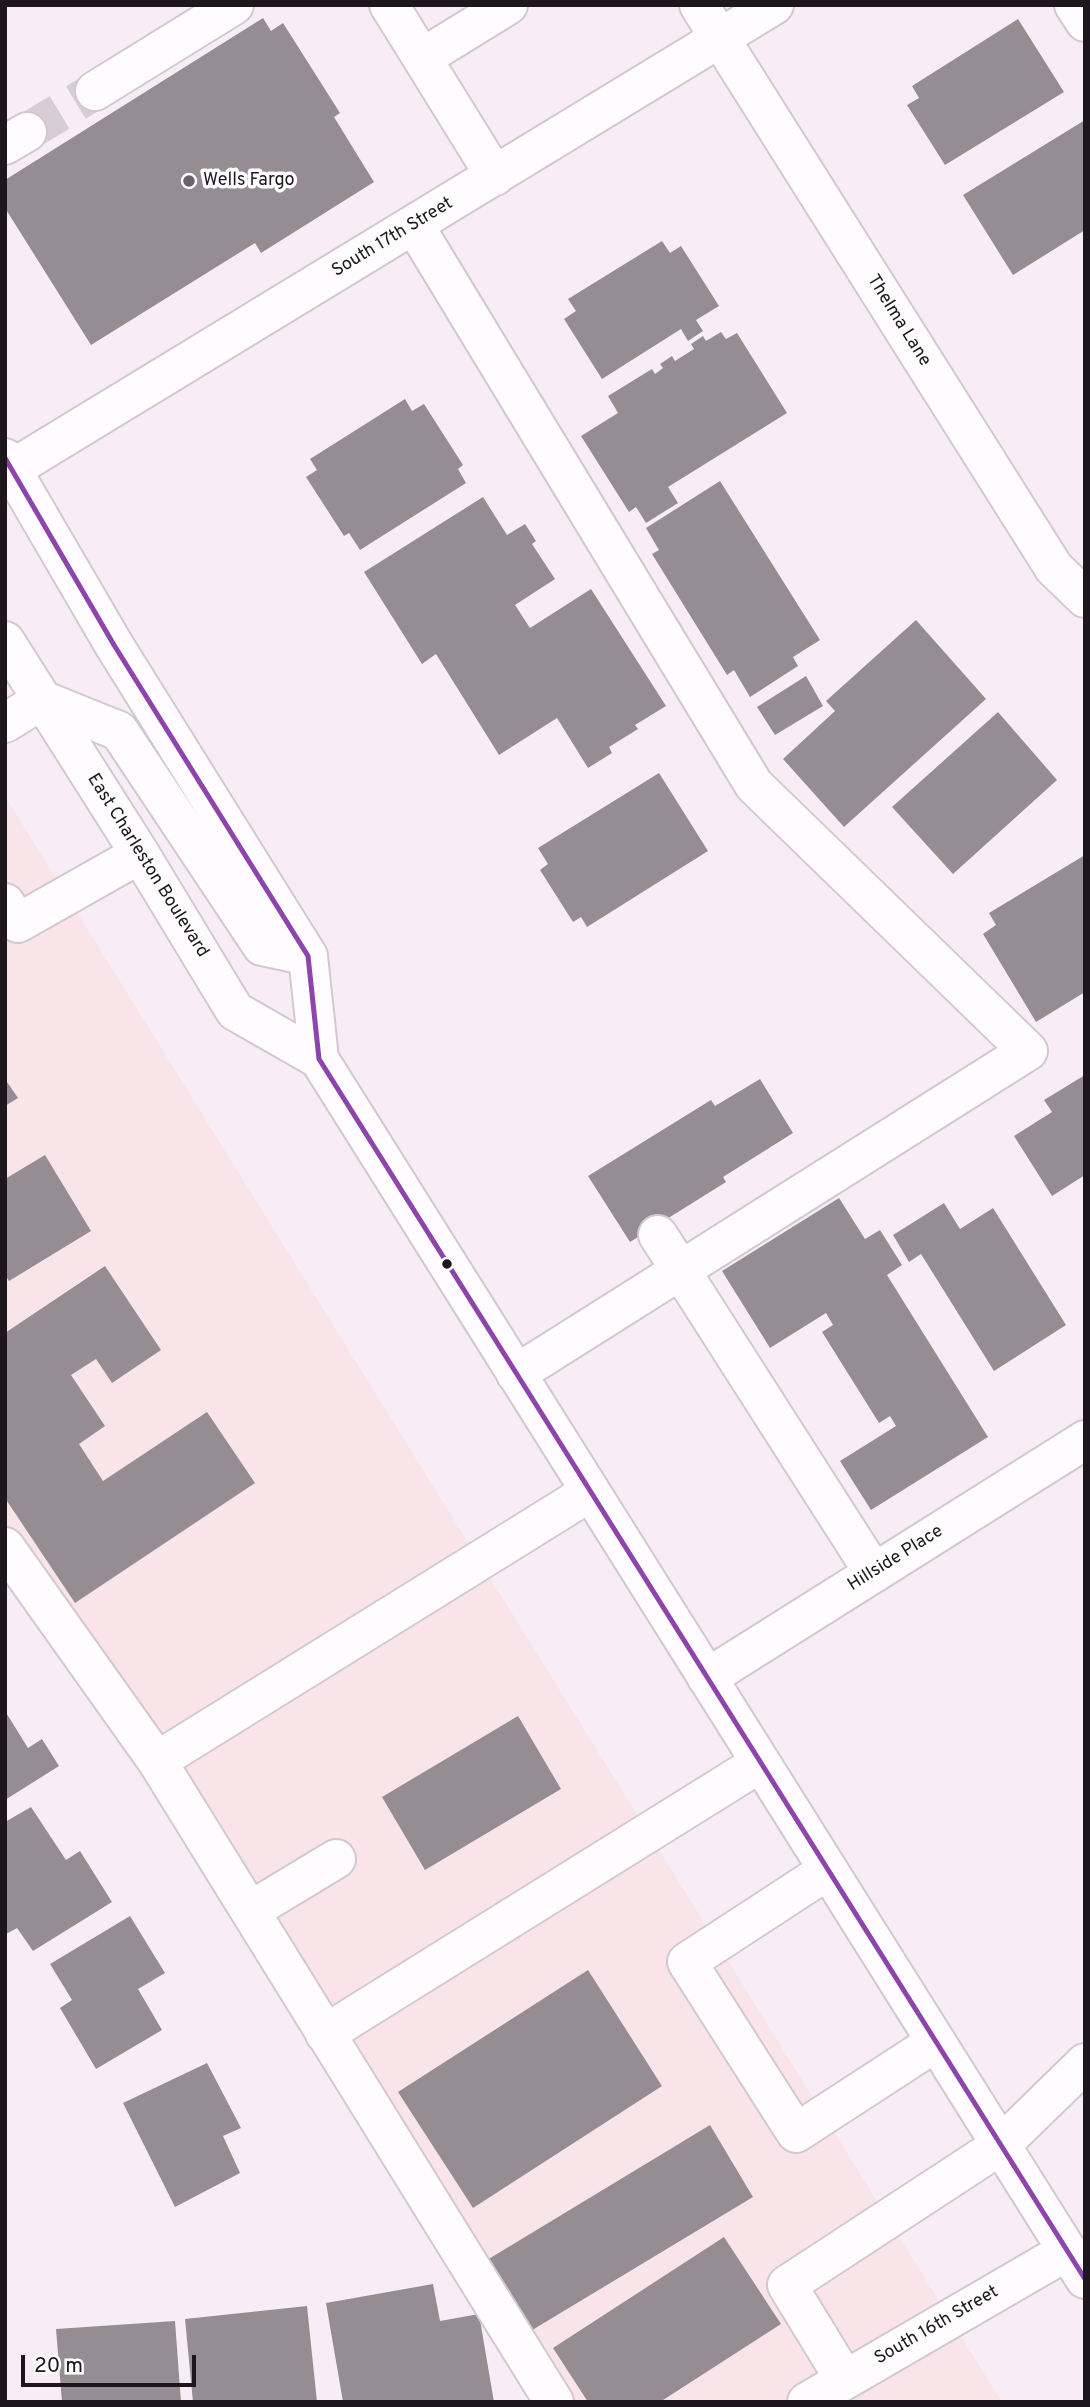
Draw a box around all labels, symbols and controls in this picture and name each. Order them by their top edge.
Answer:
place label: Wells Fargo [203,170,295,192]
marker: Wells Fargo [181,173,197,189]
street label: South 17th Street [329,193,457,283]
street label: Thelma Lane [861,271,935,371]
street label: East Charleston Boulevard [81,770,213,962]
unlabelled marker [440,1257,454,1271]
street label: Hillside Place [844,1521,948,1597]
street label: South 16th Street [871,2282,1003,2370]
scale bar [24,2340,200,2384]
text: 20 m [34,2353,83,2380]

